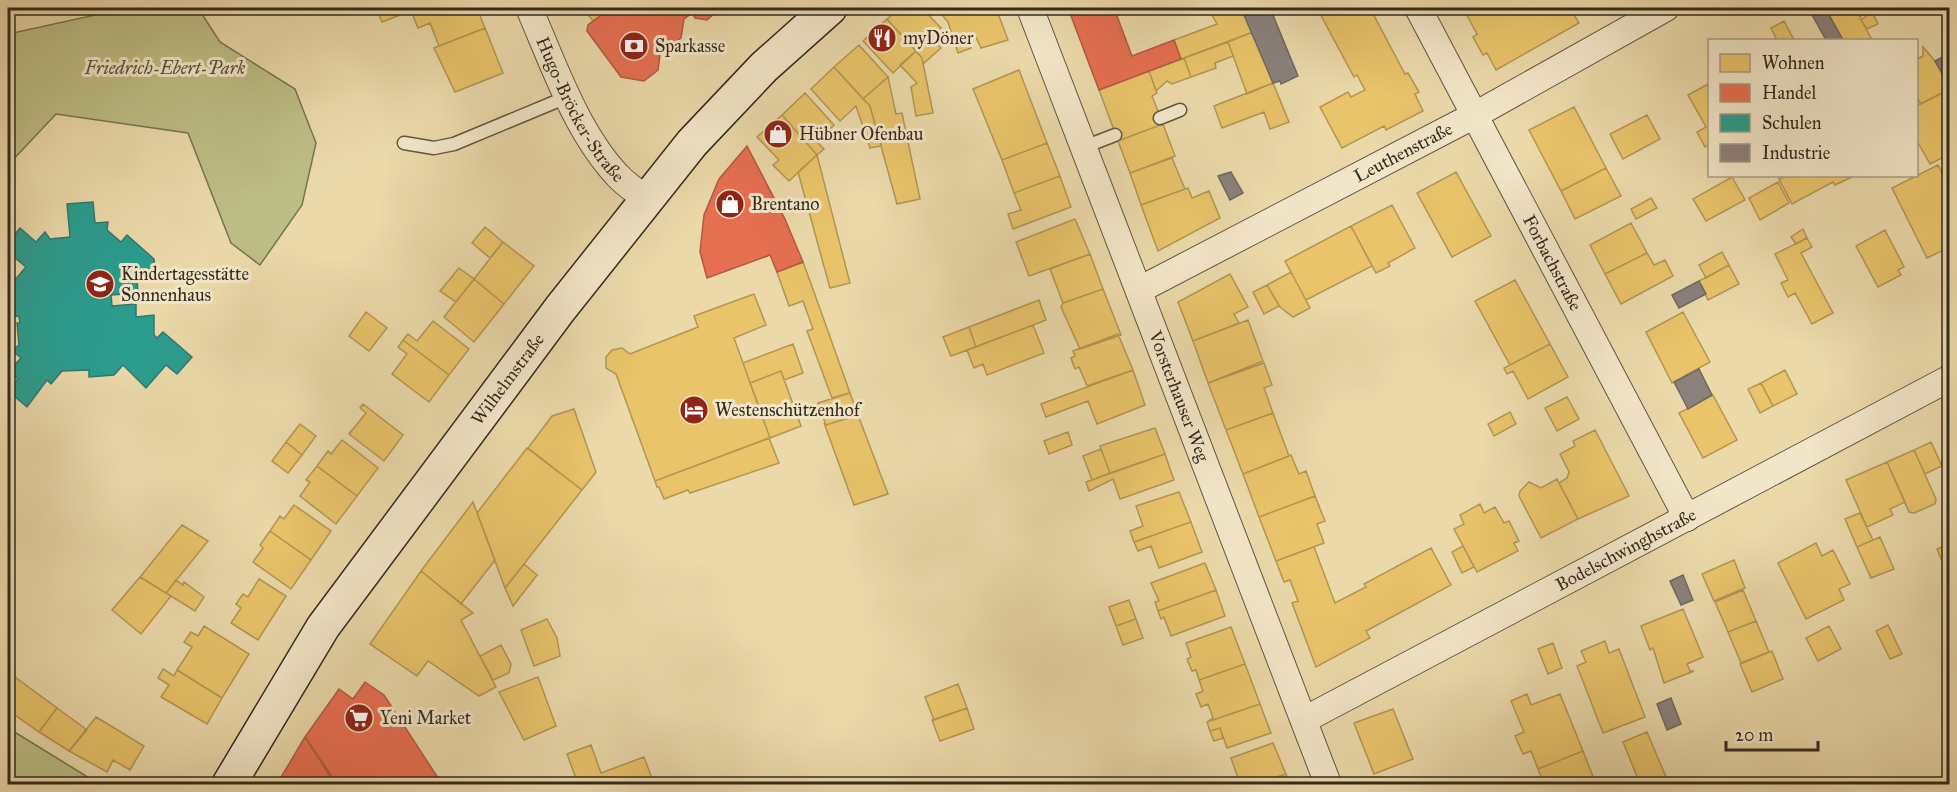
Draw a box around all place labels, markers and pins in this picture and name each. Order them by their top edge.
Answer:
restaurant icon: myDöner [866,22,898,54]
place label: myDöner [903,27,974,49]
bank icon: Sparkasse [618,30,650,62]
place label: Sparkasse [655,35,725,57]
shop icon: Hübner Ofenbau [762,118,794,150]
place label: Hübner Ofenbau [799,123,924,145]
shop icon: Brentano [714,188,746,220]
place label: Brentano [751,193,820,215]
place label: Kindertagesstätte Sonnenhaus [121,263,249,306]
school or university icon: Kindertagesstätte Sonnenhaus [84,268,116,300]
hotel icon: Westenschützenhof [678,394,710,426]
place label: Westenschützenhof [715,399,863,421]
supermarket icon: Yeni Market [343,702,375,734]
place label: Yeni Market [380,707,472,729]

